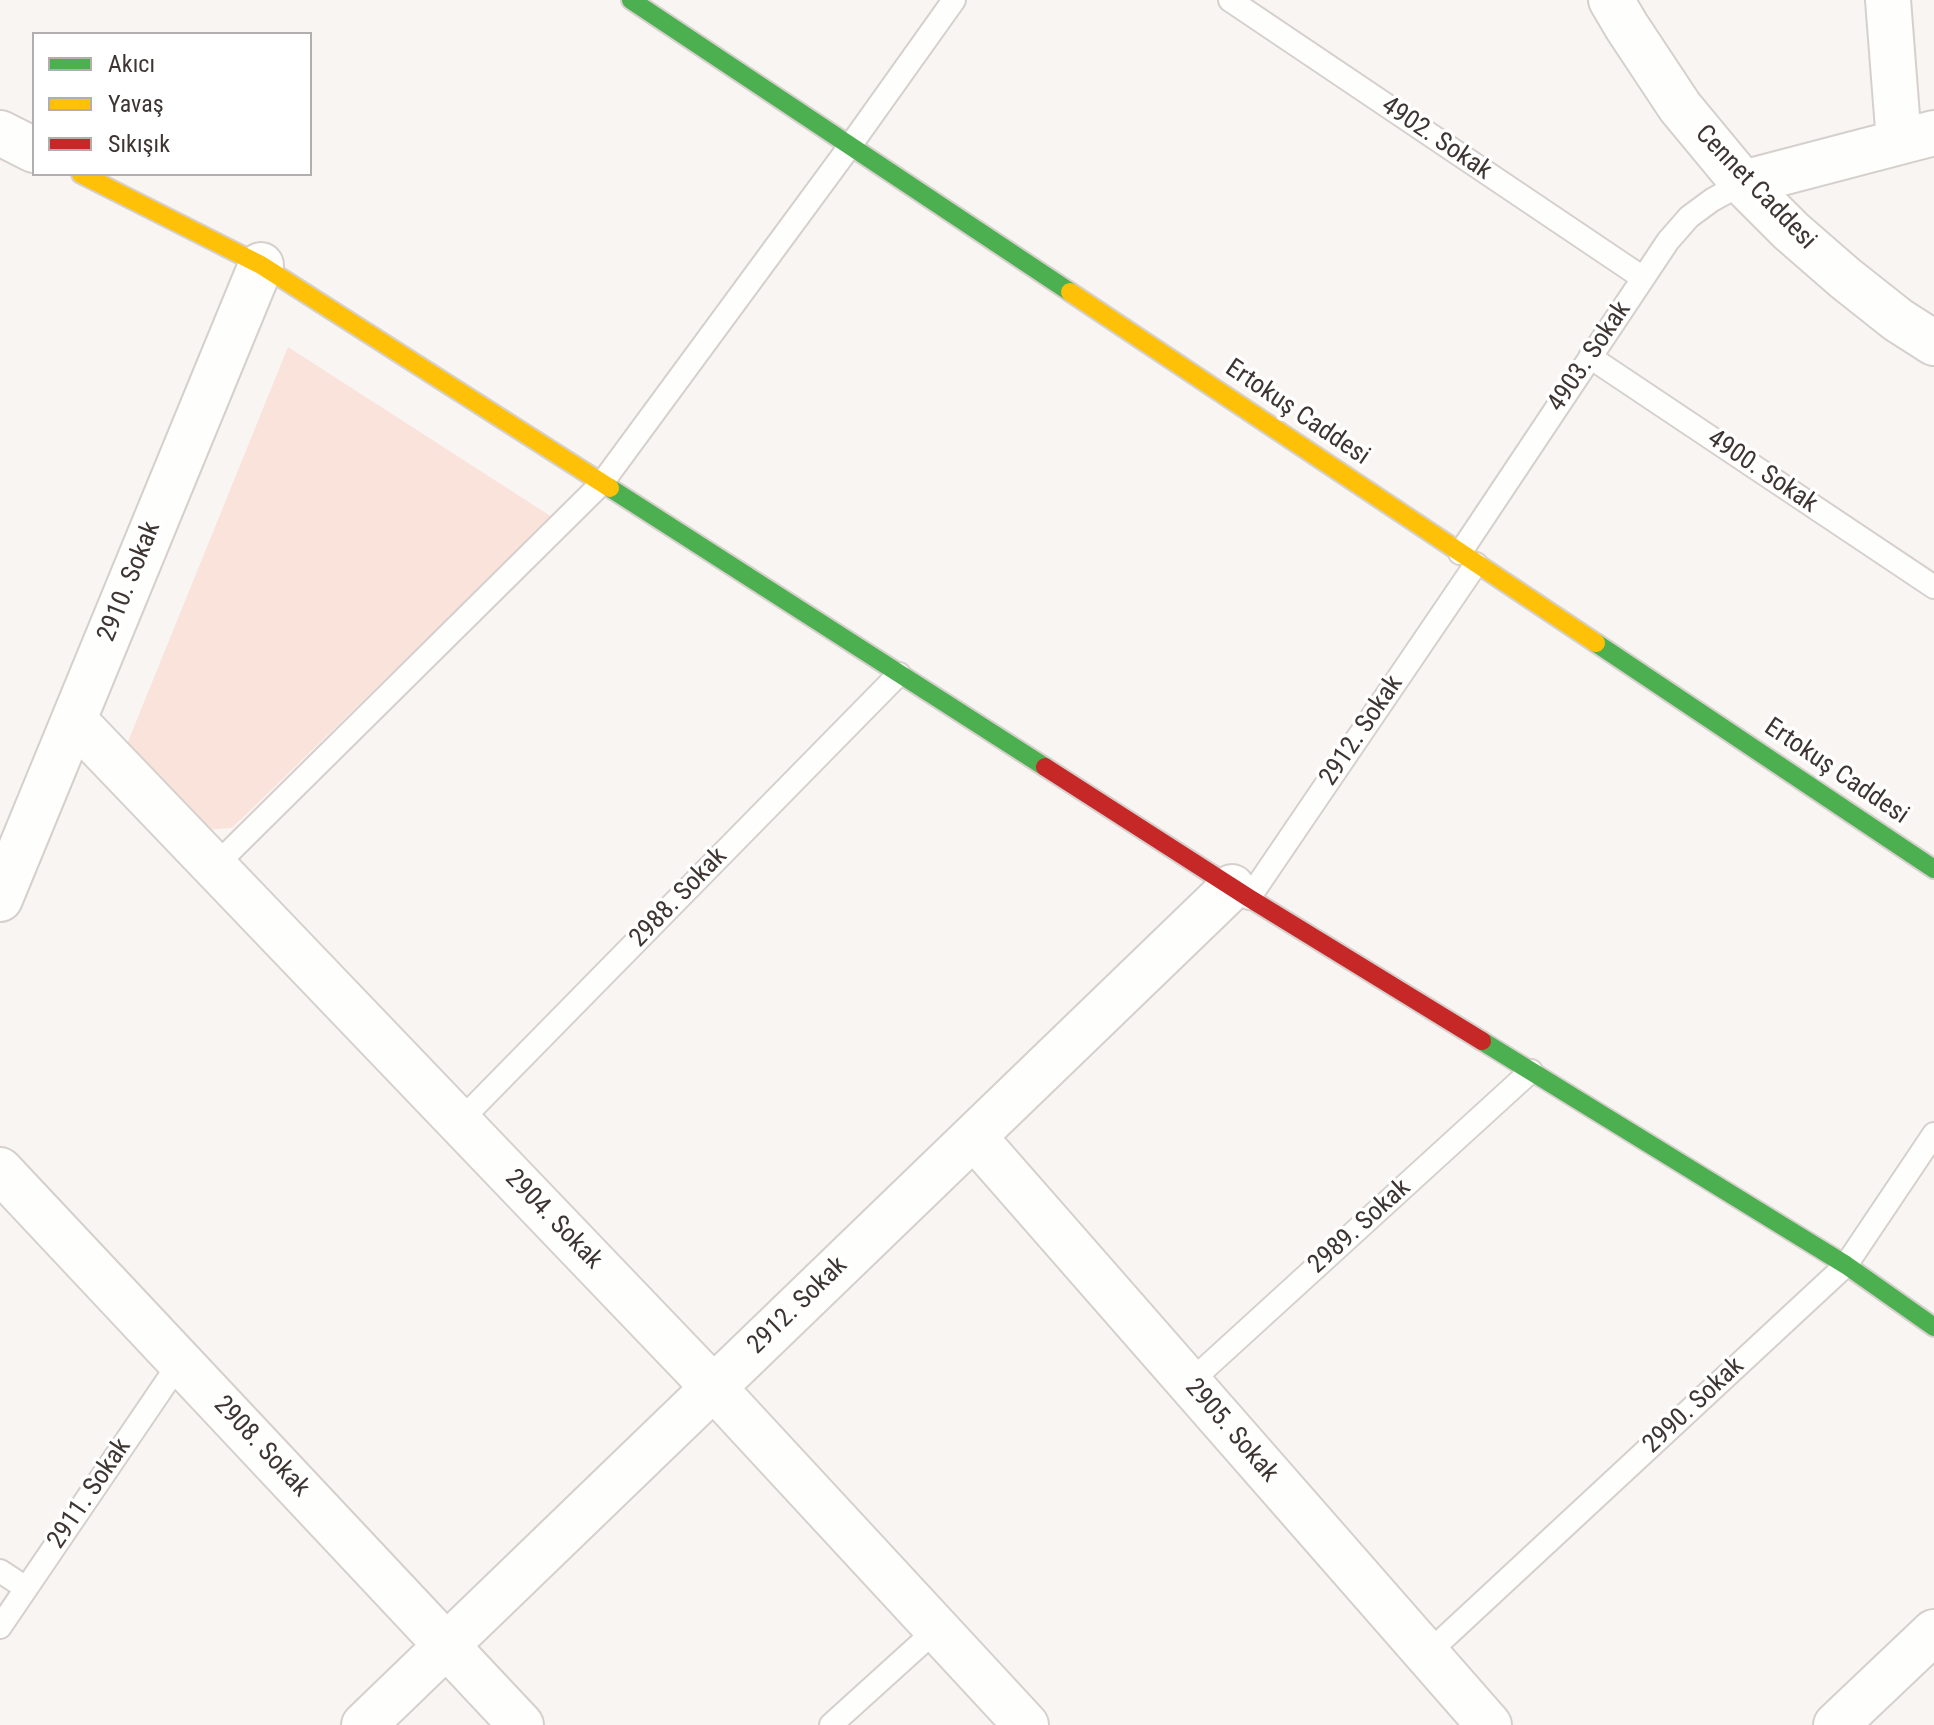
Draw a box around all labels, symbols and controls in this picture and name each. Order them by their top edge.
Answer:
legend [32,32,312,176]
text: Akıcı [108,50,155,78]
text: Yavaş [108,90,164,118]
street label: 4902. Sokak [1375,91,1497,187]
street label: Cennet Caddesi [1688,119,1822,257]
text: Sıkışık [108,130,170,158]
street label: 4903. Sokak [1542,296,1638,418]
street label: Ertokuş Caddesi [1219,353,1375,473]
street label: 4900. Sokak [1701,424,1823,520]
street label: 2910. Sokak [92,517,168,647]
street label: 2912. Sokak [1314,670,1410,792]
street label: Ertokuş Caddesi [1758,712,1914,832]
street label: 2988. Sokak [624,842,734,954]
street label: 2904. Sokak [498,1164,608,1276]
street label: 2989. Sokak [1303,1173,1417,1281]
street label: 2912. Sokak [742,1251,854,1361]
street label: 2990. Sokak [1637,1351,1751,1461]
street label: 2905. Sokak [1178,1373,1284,1489]
street label: 2908. Sokak [206,1390,316,1504]
street label: 2911. Sokak [42,1433,138,1555]

